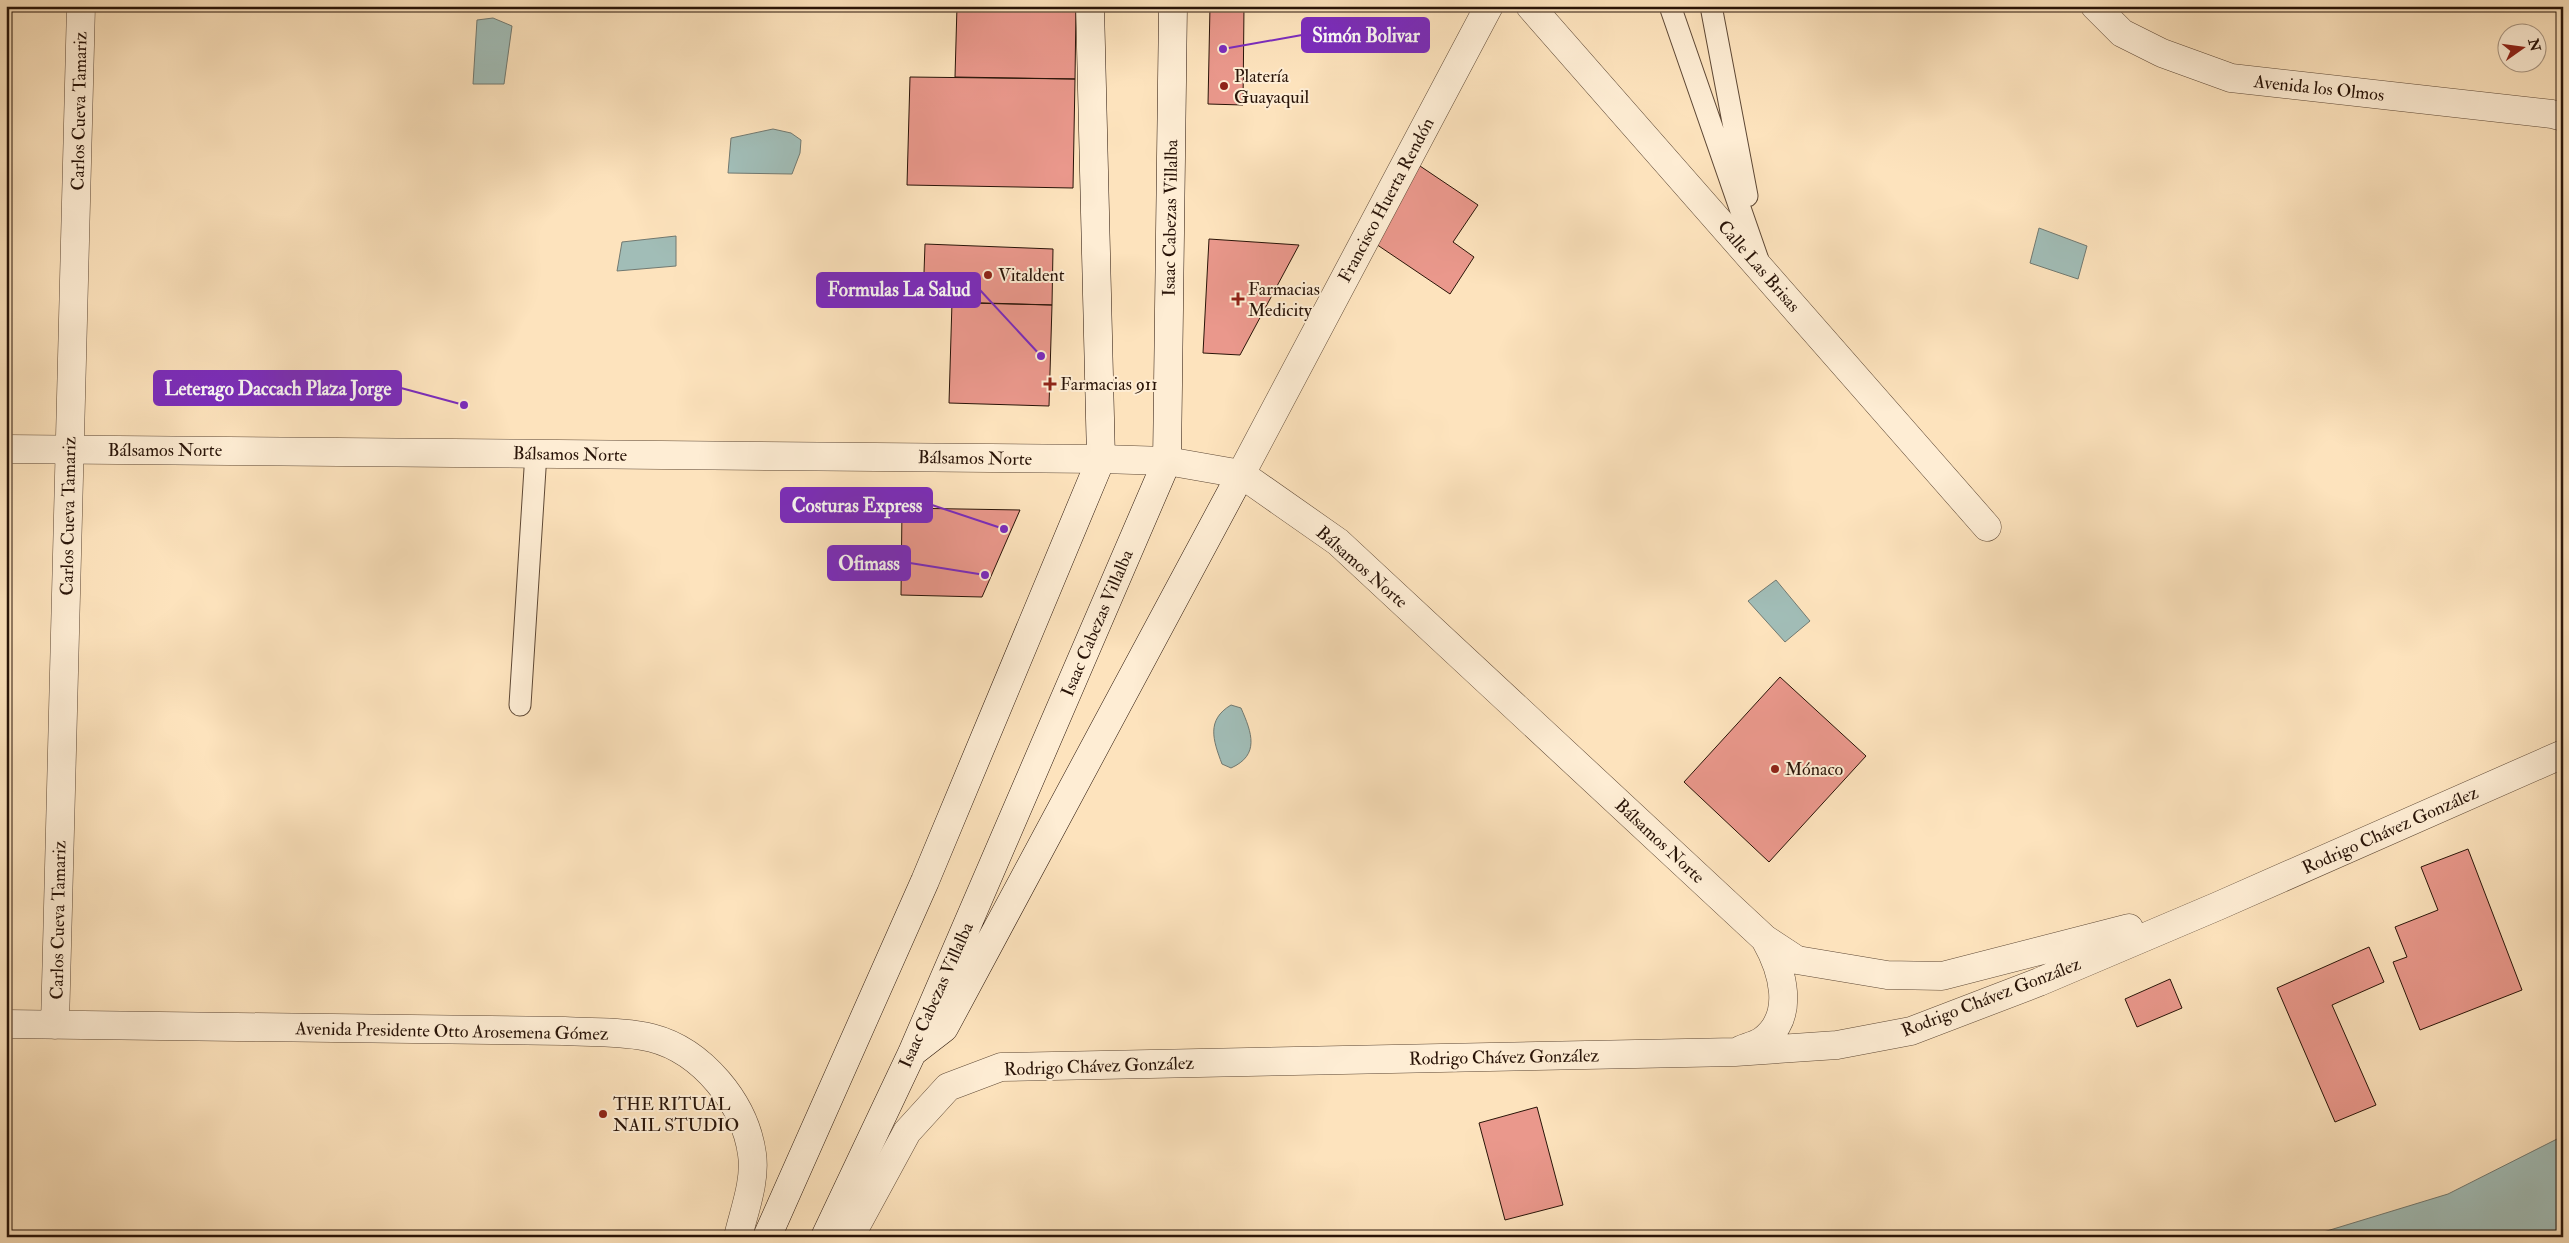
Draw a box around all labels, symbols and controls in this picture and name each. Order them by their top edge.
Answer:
callout: Simón Bolivar [1302,18,1429,52]
north arrow [2496,22,2546,72]
text: Simón Bolivar [1312,24,1421,48]
street label: Carlos Cueva Tamariz [67,31,92,191]
text: N [2524,36,2544,54]
place label: Platería Guayaquil [1234,65,1309,109]
street label: Avenida los Olmos [2252,70,2385,107]
marker: Platería Guayaquil [1218,80,1230,92]
street label: Francisco Huerta Rendón [1333,114,1440,287]
street label: Isaac Cabezas Villalba [1158,139,1183,297]
street label: Calle Las Brisas [1712,216,1805,317]
place label: Vitaldent [998,264,1065,287]
marker: Vitaldent [982,269,994,281]
callout: Formulas La Salud [817,273,980,307]
text: Formulas La Salud [827,278,971,302]
place label: Farmacias Medicity [1248,278,1320,322]
marker: Farmacias Medicity [1232,293,1244,305]
callout: Leterago Daccach Plaza Jorge [154,371,401,405]
place label: Farmacias 911 [1060,373,1158,396]
text: Leterago Daccach Plaza Jorge [165,377,391,402]
marker: Farmacias 911 [1044,378,1056,390]
street label: Carlos Cueva Tamariz [56,436,81,596]
street label: Bálsamos Norte [108,439,223,462]
street label: Bálsamos Norte [513,442,628,467]
street label: Bálsamos Norte [918,446,1033,471]
callout: Costuras Express [781,488,932,522]
text: Costuras Express [792,494,923,519]
street label: Bálsamos Norte [1311,521,1413,614]
callout: Ofimass [828,546,910,580]
street label: Isaac Cabezas Villalba [1056,546,1139,700]
text: Ofimass [838,552,900,576]
place label: Mónaco [1785,758,1844,781]
marker: Mónaco [1769,763,1781,775]
street label: Rodrigo Chávez González [2299,781,2482,880]
street label: Bálsamos Norte [1610,794,1710,889]
street label: Carlos Cueva Tamariz [46,840,71,1000]
street label: Isaac Cabezas Villalba [894,918,979,1072]
street label: Rodrigo Chávez González [1898,953,2084,1042]
street label: Avenida Presidente Otto Arosemena Gómez [294,1017,609,1046]
street label: Rodrigo Chávez González [1409,1044,1600,1071]
street label: Rodrigo Chávez González [1003,1052,1195,1081]
place label: THE RITUAL NAIL STUDIO [613,1093,739,1137]
marker: THE RITUAL NAIL STUDIO [597,1108,609,1120]

